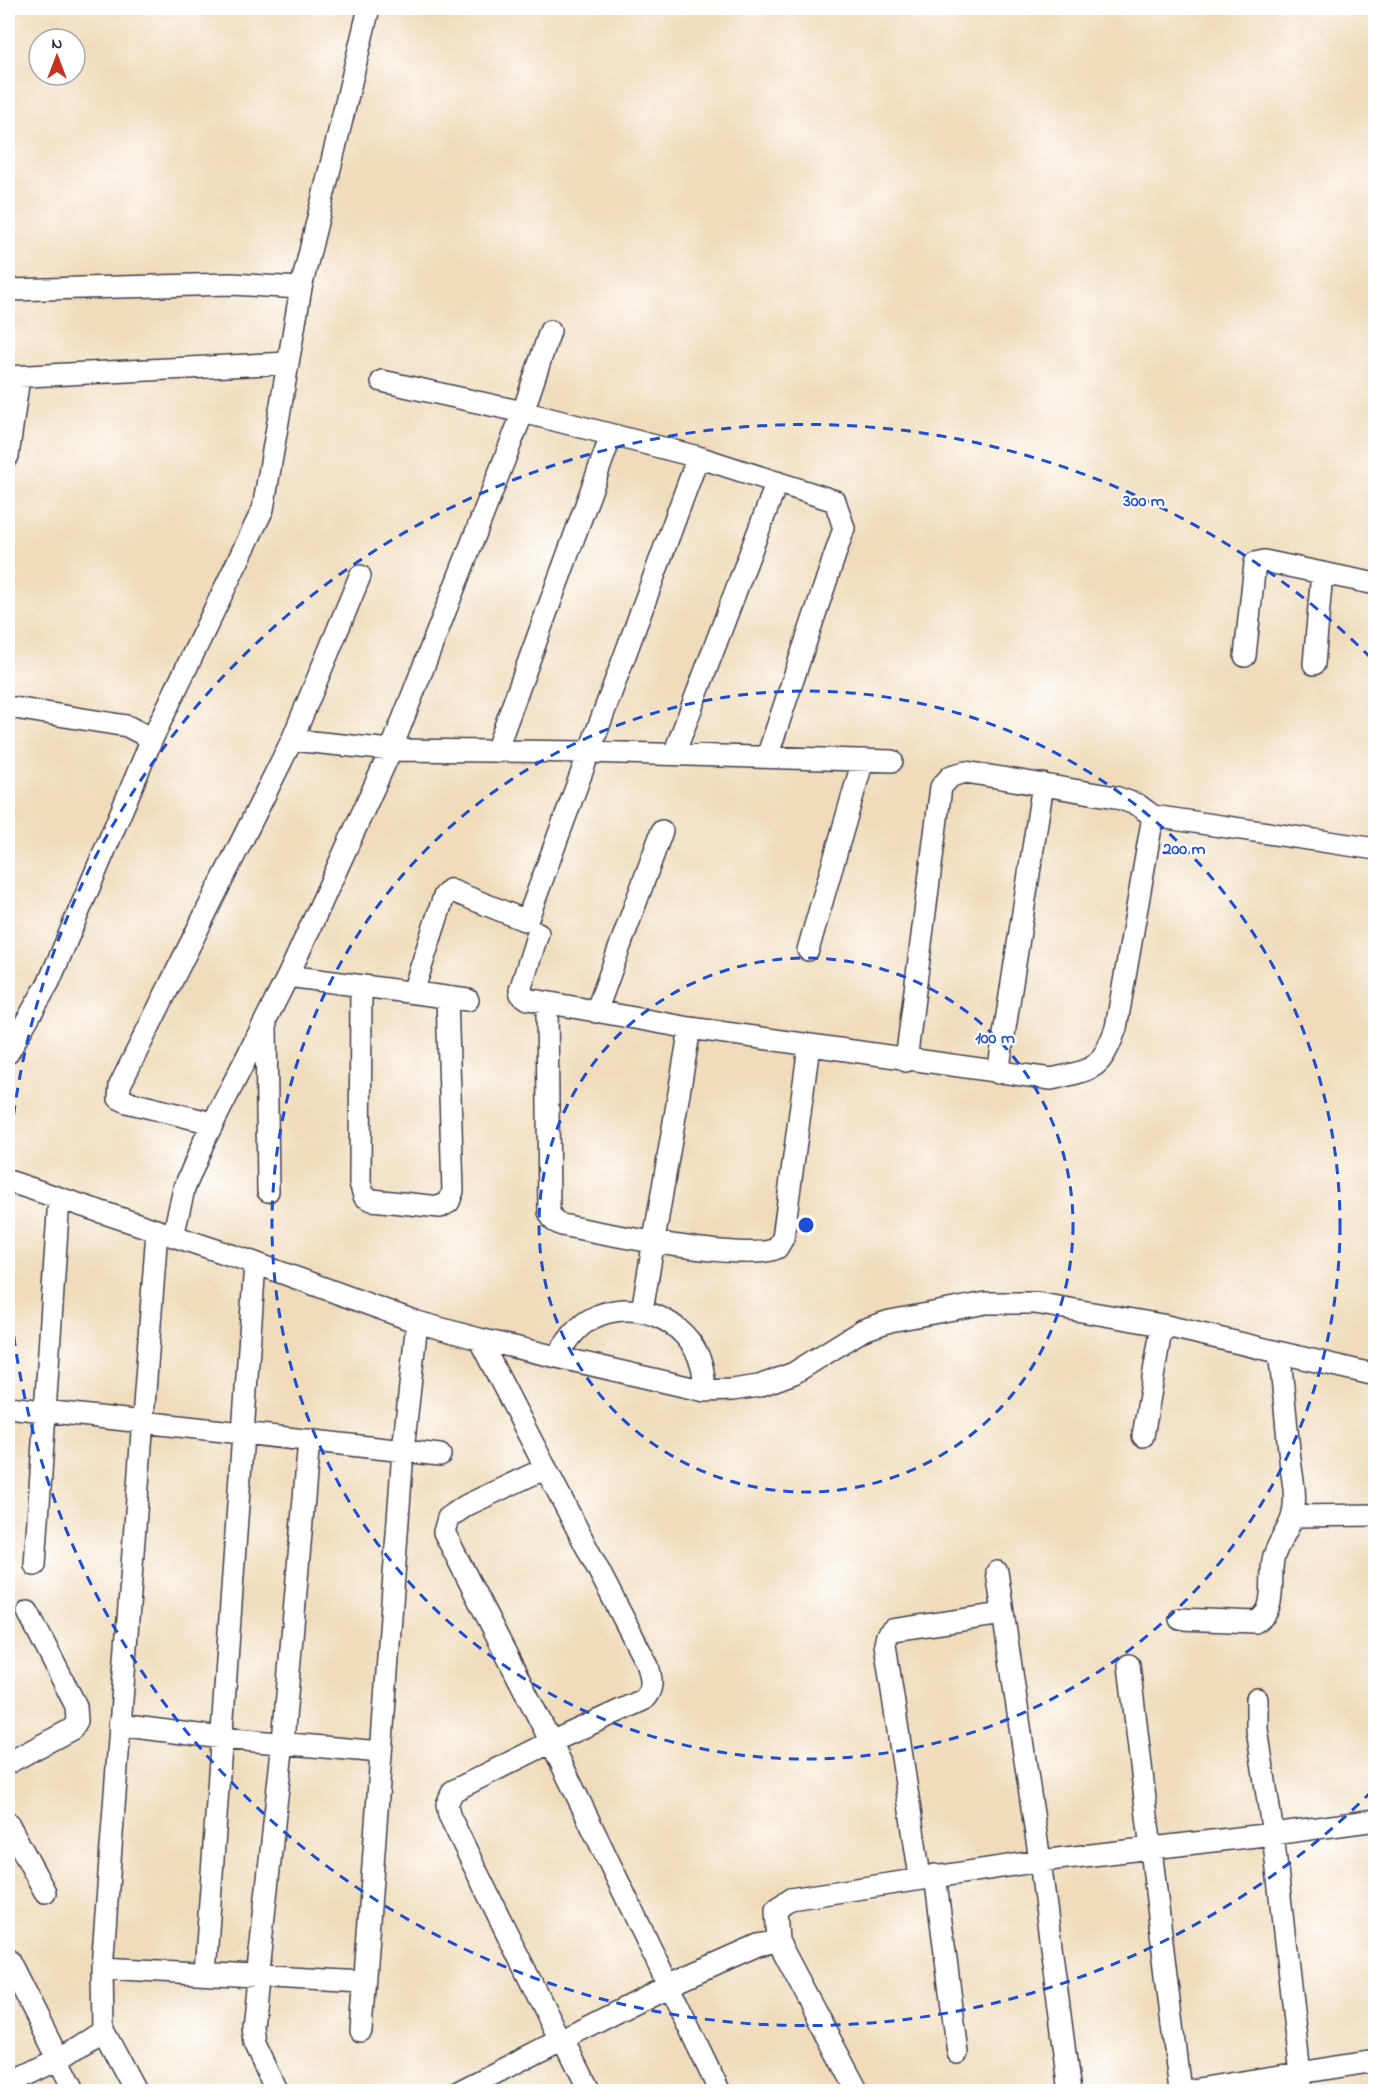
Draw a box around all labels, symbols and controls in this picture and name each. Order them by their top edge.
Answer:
north arrow [27,27,87,87]
text: N [52,32,63,56]
text: 300 m [1122,489,1165,515]
text: 200 m [1162,837,1206,863]
text: 100 m [975,1026,1015,1052]
centre of rings [796,1215,816,1235]

